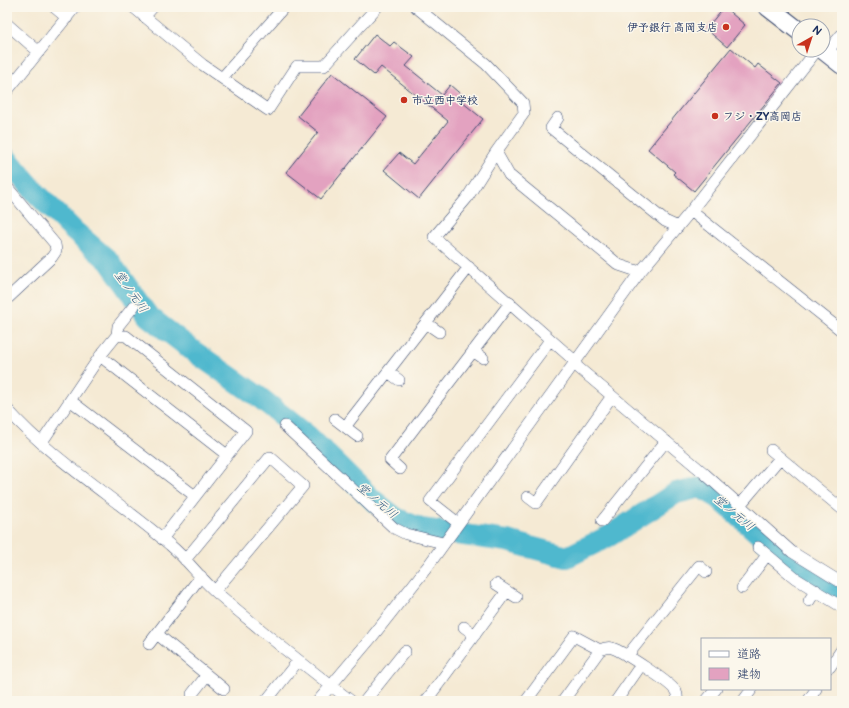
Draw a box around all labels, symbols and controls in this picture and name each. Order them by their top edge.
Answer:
north arrow [791,18,831,58]
place label: 伊予銀行 高岡支店 [627,21,718,34]
marker: 伊予銀行 高岡支店 [721,22,731,32]
text: N [810,23,824,38]
place label: 市立西中学校 [412,94,478,107]
marker: 市立西中学校 [399,95,409,105]
place label: フジ・ZY高岡店 [723,110,802,123]
marker: フジ・ZY高岡店 [710,111,720,121]
water label: 堂ノ元川 [111,268,151,316]
water label: 堂ノ元川 [354,480,400,522]
water label: 堂ノ元川 [711,492,757,534]
legend [701,638,831,690]
text: 道路 [737,647,761,662]
text: 建物 [737,667,761,682]

